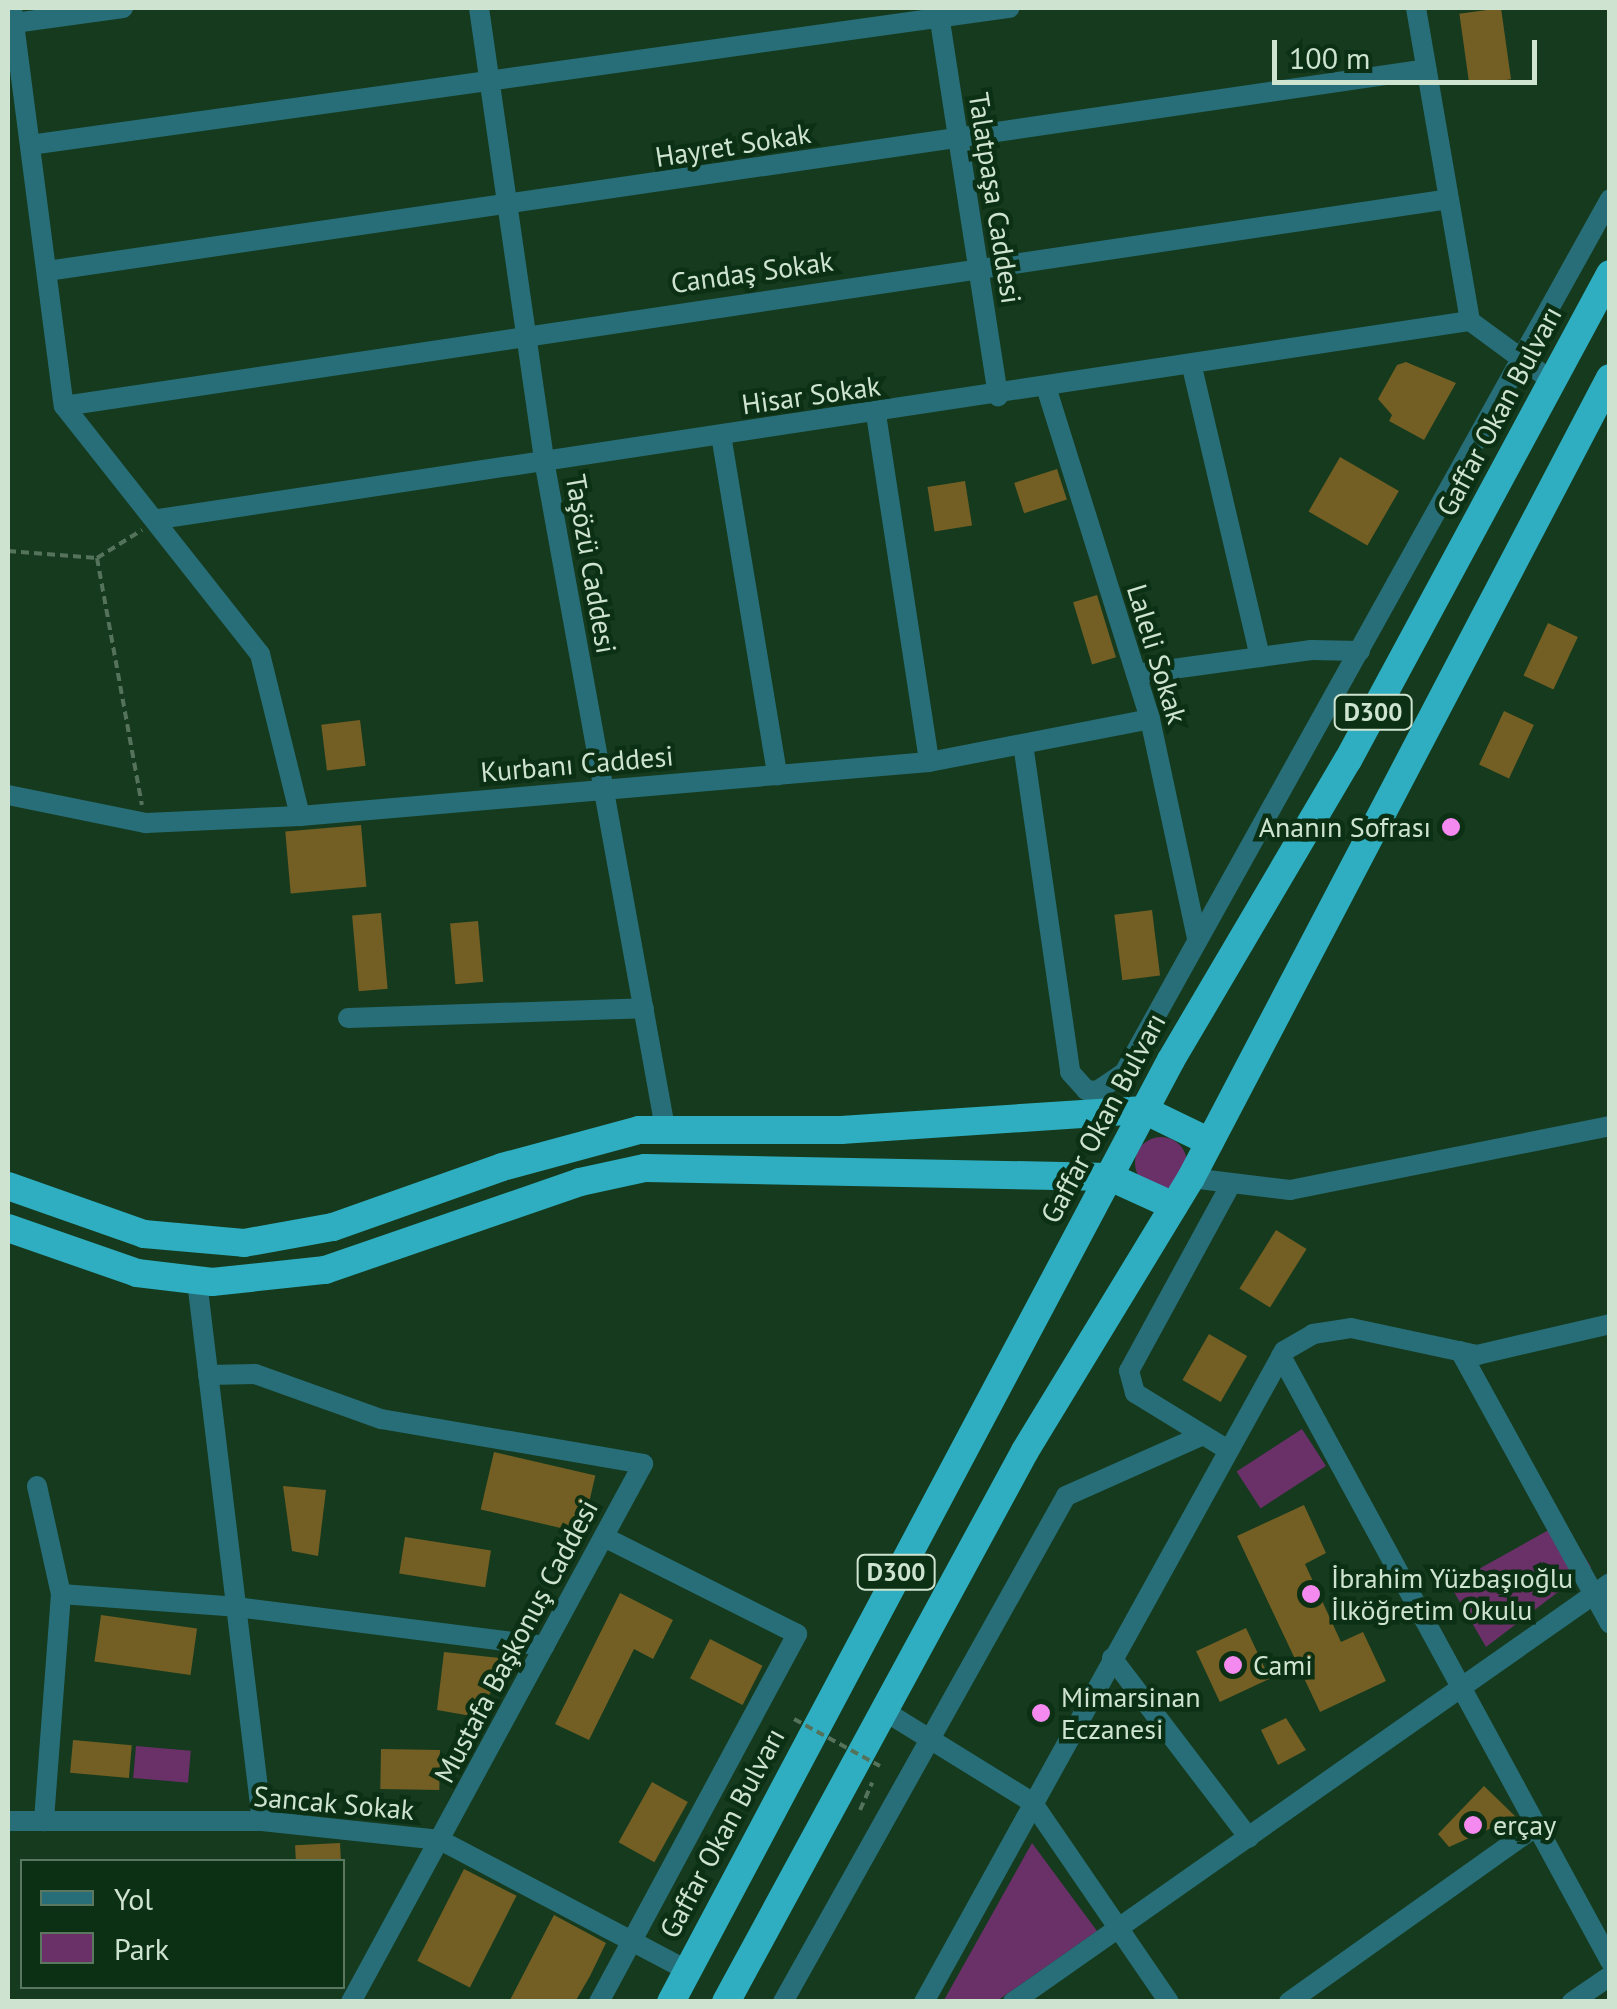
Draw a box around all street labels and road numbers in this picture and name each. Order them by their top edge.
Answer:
street label: Talatpaşa Caddesi [962,90,1028,306]
street label: Hayret Sokak [653,116,813,174]
street label: Candaş Sokak [669,244,835,300]
street label: Gaffar Okan Bulvarı [1429,300,1569,522]
street label: Hisar Sokak [740,369,882,421]
street label: Taşözü Caddesi [559,472,623,656]
street label: Laleli Sokak [1120,580,1194,728]
road number: D300 [1333,692,1413,732]
street label: Kurbanı Caddesi [479,739,675,789]
street label: Gaffar Okan Bulvarı [1033,1007,1173,1229]
street label: Mustafa Başkonuş Caddesi [427,1494,605,1788]
road number: D300 [856,1552,936,1592]
street label: Gaffar Okan Bulvarı [652,1722,792,1944]
street label: Sancak Sokak [252,1779,416,1827]

